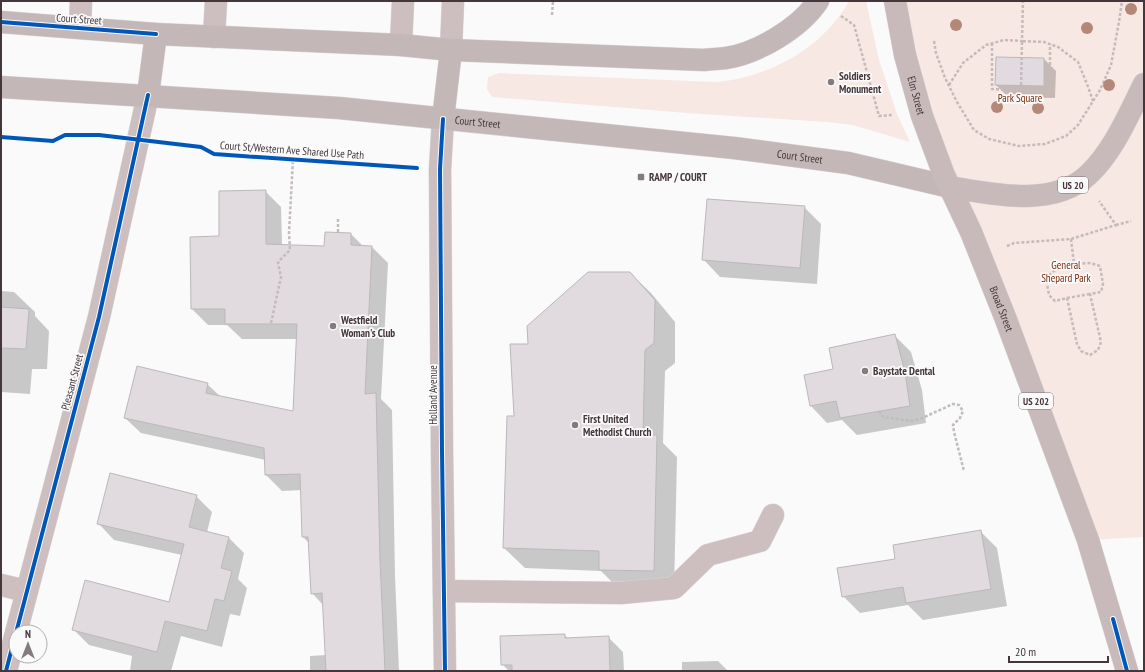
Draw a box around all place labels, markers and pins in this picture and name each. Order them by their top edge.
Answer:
place label: Soldiers Monument [839,69,882,96]
marker: Soldiers Monument [826,77,836,87]
place label: RAMP / COURT [649,170,708,184]
marker: RAMP / COURT [636,172,646,182]
place label: Westfield Woman's Club [340,313,395,340]
marker: Westfield Woman's Club [328,321,338,331]
place label: Baystate Dental [873,364,935,378]
marker: Baystate Dental [860,366,870,376]
place label: First United Methodist Church [583,412,652,439]
marker: First United Methodist Church [570,420,580,430]

